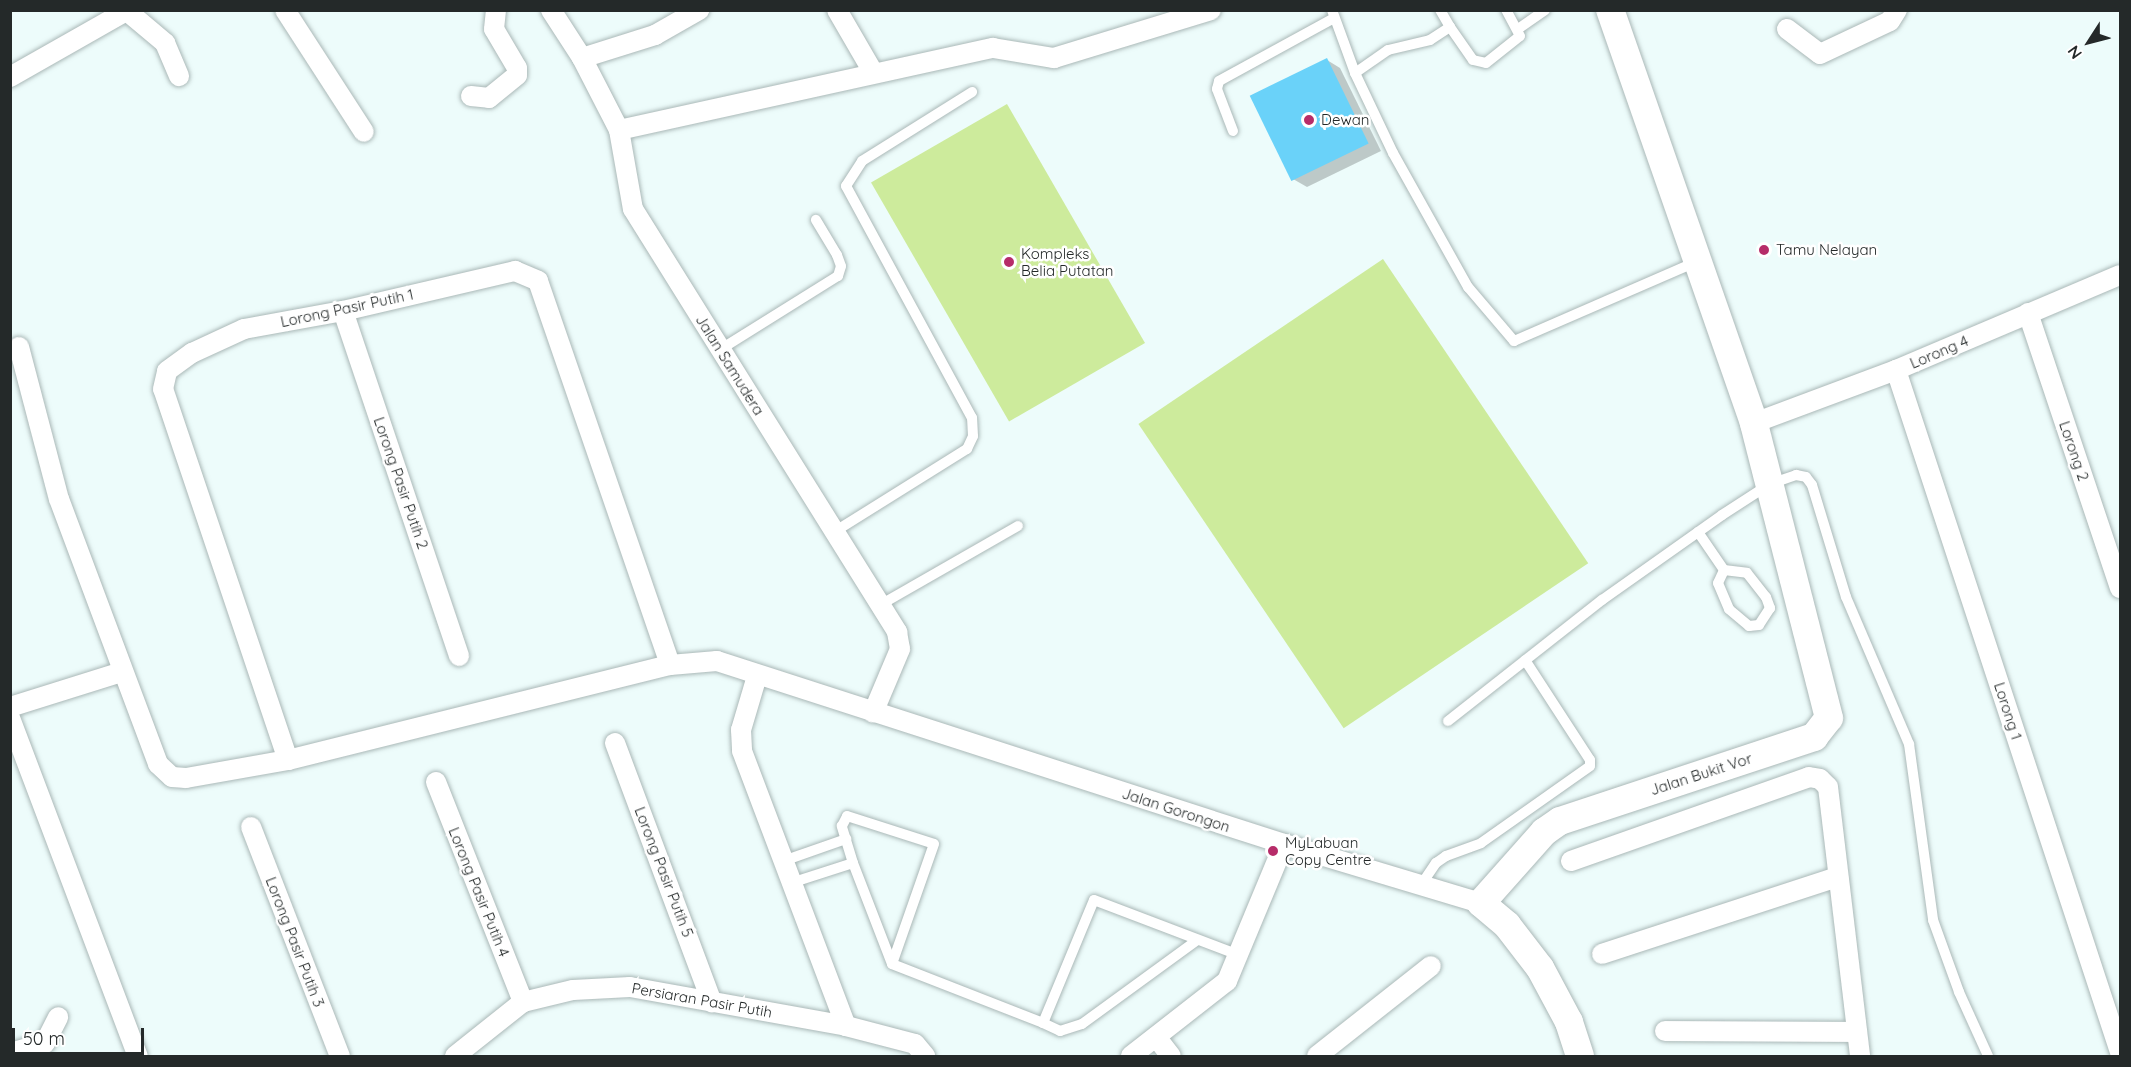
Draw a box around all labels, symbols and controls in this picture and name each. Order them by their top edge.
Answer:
north arrow [2059,12,2119,72]
text: N [2063,42,2086,63]
place label: Dewan [1321,111,1369,129]
marker: Dewan [1302,113,1316,127]
place label: Tamu Nelayan [1776,241,1877,259]
marker: Tamu Nelayan [1757,243,1771,257]
place label: Kompleks Belia Putatan [1021,244,1113,279]
marker: Kompleks Belia Putatan [1002,255,1016,269]
street label: Lorong Pasir Putih 1 [279,285,415,331]
street label: Jalan Samudera [692,311,768,419]
street label: Lorong 4 [1907,332,1971,372]
street label: Lorong Pasir Putih 2 [370,415,432,551]
street label: Lorong 2 [2055,419,2093,483]
street label: Lorong 1 [1990,680,2026,742]
street label: Jalan Bukit Vor [1648,749,1754,799]
street label: Jalan Gorongon [1120,784,1232,836]
street label: Lorong Pasir Putih 5 [631,804,697,940]
street label: Lorong Pasir Putih 4 [445,825,513,959]
place label: MyLabuan Copy Centre [1285,833,1372,868]
marker: MyLabuan Copy Centre [1266,844,1280,858]
street label: Lorong Pasir Putih 3 [262,874,328,1010]
street label: Persiaran Pasir Putih [630,979,774,1021]
scale bar [15,1016,147,1054]
text: 50 m [23,1027,65,1050]

